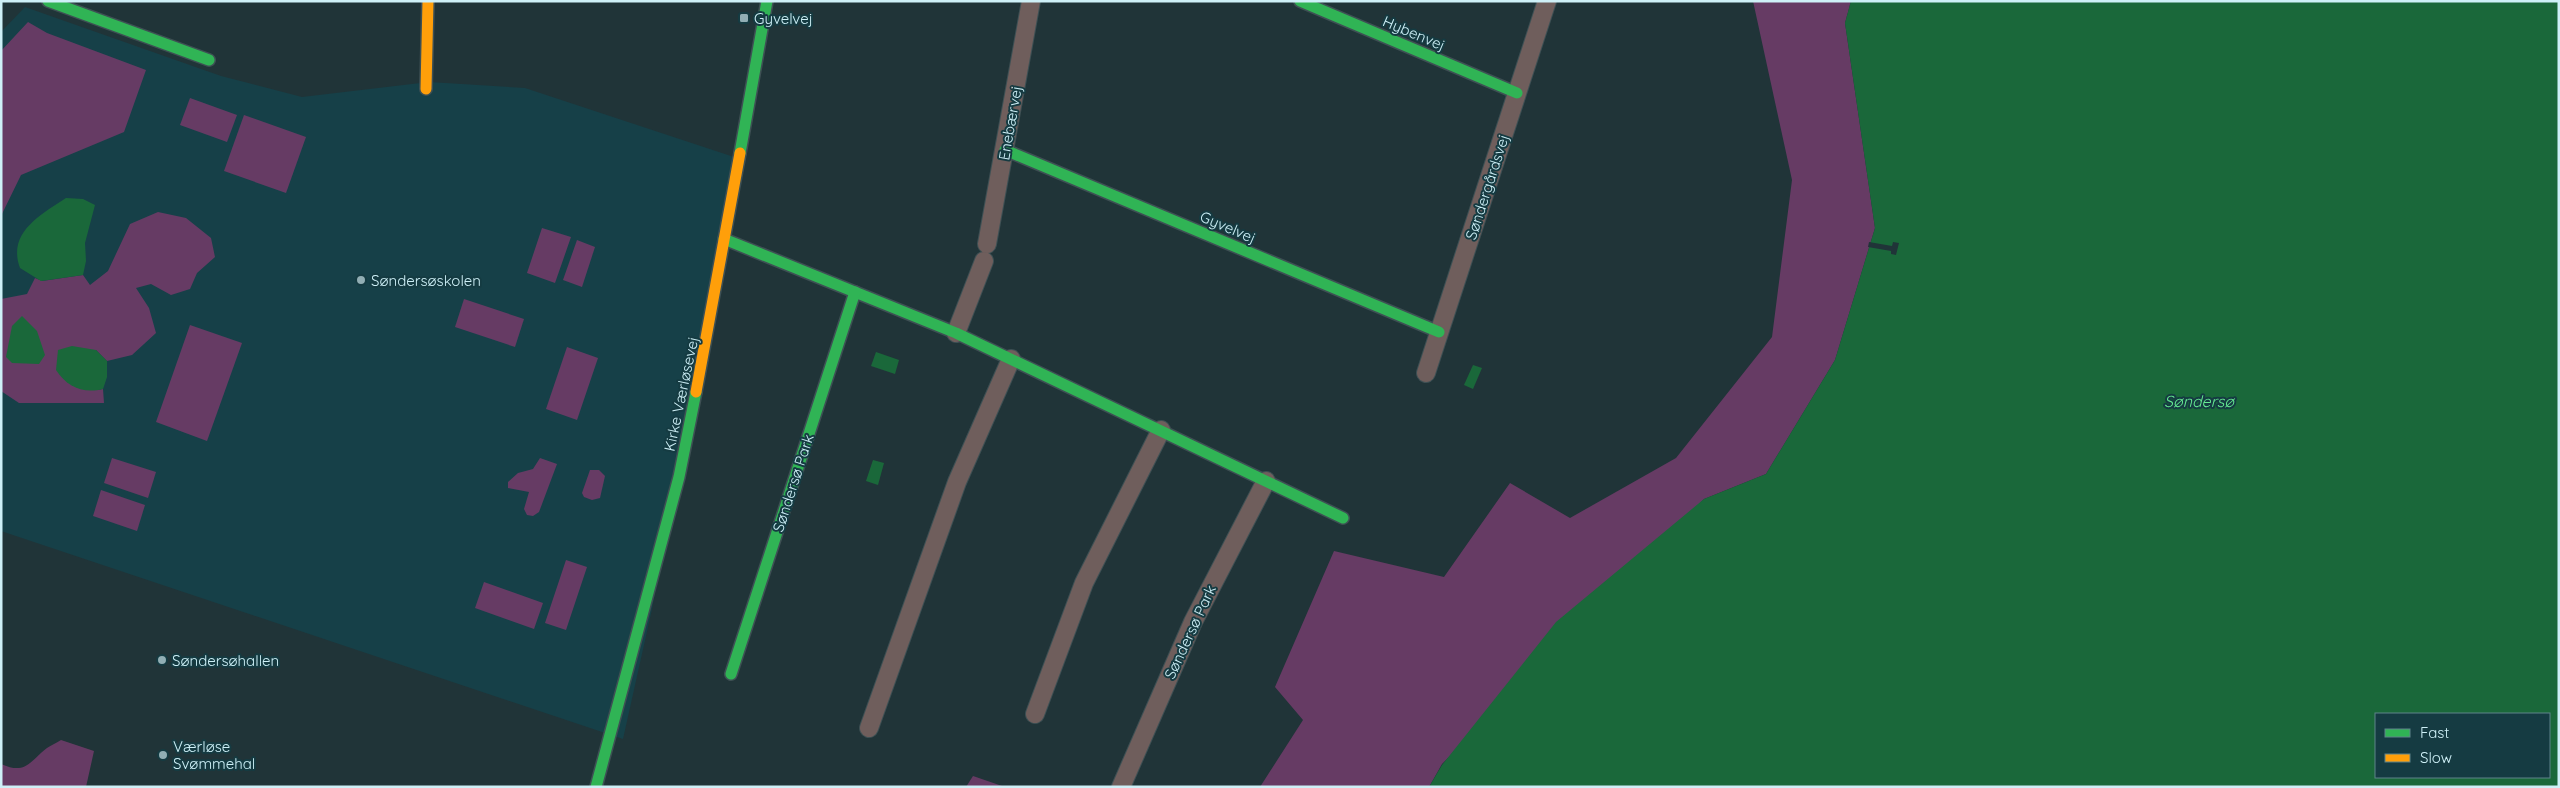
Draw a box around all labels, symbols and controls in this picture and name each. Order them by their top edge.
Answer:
place label: Gyvelvej [754,9,813,28]
street label: Hybenvej [1380,11,1448,55]
marker: Gyvelvej [738,12,750,24]
street label: Enebærvej [994,84,1026,162]
street label: Søndergårdsvej [1461,132,1513,242]
street label: Gyvelvej [1197,207,1259,247]
place label: Søndersøskolen [371,271,481,290]
marker: Søndersøskolen [355,274,367,286]
street label: Kirke Værløsevej [660,335,702,453]
water label: Søndersø [2164,391,2235,411]
street label: Søndersø Park [768,432,818,534]
street label: Søndersø Park [1160,582,1220,682]
place label: Søndersøhallen [172,651,279,670]
marker: Søndersøhallen [156,654,168,666]
legend [2375,713,2550,778]
text: Fast [2420,723,2449,742]
place label: Værløse Svømmehal [173,737,255,773]
text: Slow [2420,748,2452,767]
marker: Værløse Svømmehal [157,749,169,761]

